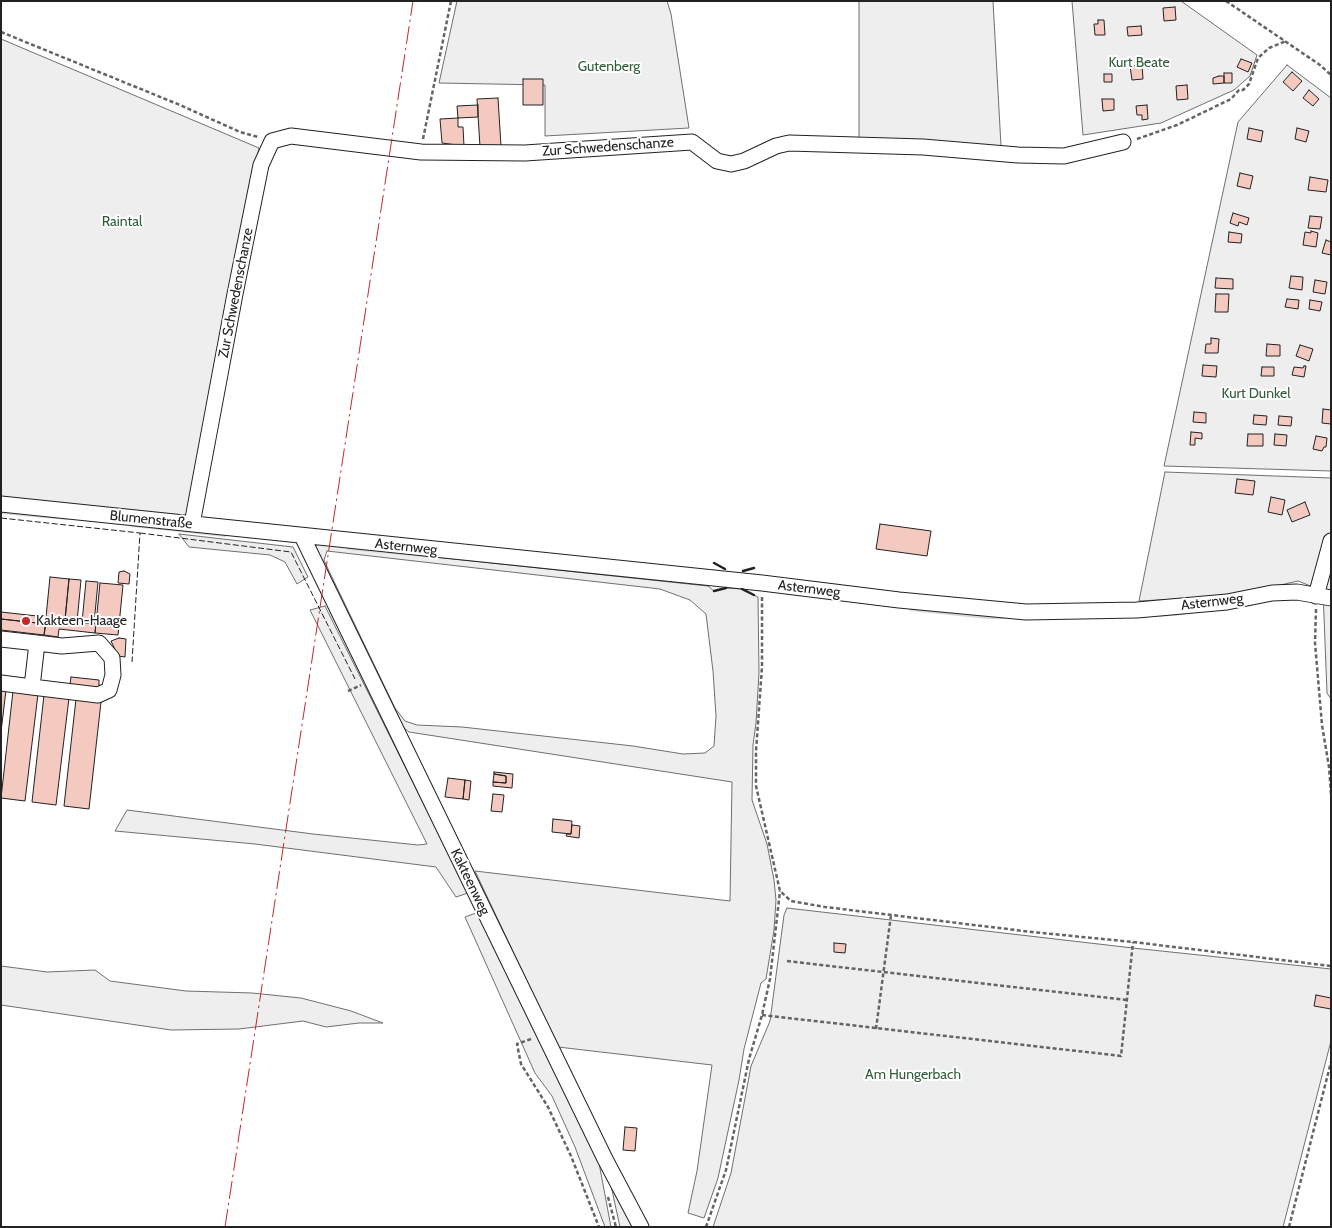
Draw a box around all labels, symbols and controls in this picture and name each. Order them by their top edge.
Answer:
park label: Kurt Beate [1108,55,1170,71]
park label: Gutenberg [578,59,640,75]
street label: Zur Schwedenschanze [542,134,674,160]
park label: Raintal [102,214,142,230]
street label: Zur Schwedenschanze [215,227,257,359]
park label: Kurt Dunkel [1222,386,1290,402]
street label: Blumenstraße [109,507,193,533]
street label: Asternweg [374,535,438,559]
street label: Asternweg [777,577,841,601]
street label: Asternweg [1180,590,1244,614]
place label: Kakteen-Haage [36,613,127,629]
marker: Kakteen-Haage [20,615,32,627]
street label: Kakteenweg [447,846,493,918]
park label: Am Hungerbach [865,1067,961,1083]

